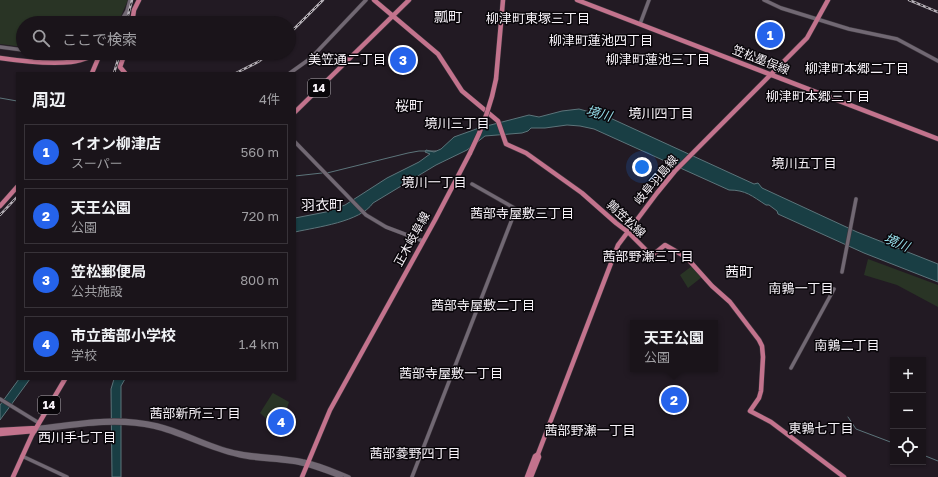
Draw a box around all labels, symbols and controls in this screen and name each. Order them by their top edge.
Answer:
district label: 瓢町 [434,8,462,25]
district label: 柳津町東塚三丁目 [486,10,590,26]
search box [16,16,296,60]
pin: 1 [757,20,783,50]
icon: search [30,27,52,49]
text: ここで検索 [62,30,137,48]
district label: 柳津町蓮池四丁目 [549,32,653,48]
street label: 笠松墨俣線 [730,42,792,77]
pin: 3 [390,45,416,75]
district label: 美笠通二丁目 [308,51,386,67]
district label: 柳津町蓮池三丁目 [606,51,710,67]
district label: 柳津町本郷二丁目 [805,60,909,76]
road number: 14 [308,79,330,97]
district label: 柳津町本郷三丁目 [766,88,870,104]
text: 周辺 [32,89,66,110]
text: 4件 [259,91,280,107]
district label: 桜町 [395,97,423,114]
water label: 境川 [584,102,616,125]
district label: 境川四丁目 [628,105,694,121]
district label: 境川三丁目 [424,115,490,131]
text: イオン柳津店 [71,134,161,152]
text: 1 [43,144,49,160]
text: 560 m [241,144,279,160]
street label: 岐阜羽島線 [631,152,681,207]
text: スーパー [71,155,123,171]
district label: 境川五丁目 [771,155,837,171]
your location [632,157,652,177]
district label: 境川一丁目 [401,174,467,190]
district label: 羽衣町 [301,196,343,213]
street label: 鶉笠松線 [604,197,649,240]
text: 天王公園 [71,198,131,216]
district label: 茜部寺屋敷三丁目 [470,205,574,221]
text: 2 [42,208,50,224]
text: 720 m [242,208,279,224]
street label: 正木岐阜線 [390,209,433,269]
text: 公園 [71,219,97,235]
water label: 境川 [882,230,914,255]
district label: 茜部野瀬三丁目 [602,248,694,264]
text: 笠松郵便局 [71,262,146,280]
district label: 茜町 [725,263,753,280]
text: 3 [42,272,50,288]
text: 800 m [240,272,279,288]
district label: 南鶉一丁目 [768,280,834,296]
text: 公共施設 [71,283,123,299]
district label: 茜部寺屋敷二丁目 [431,297,535,313]
popup [630,320,718,372]
text: 市立茜部小学校 [71,326,176,344]
text: 天王公園 [644,328,704,346]
text: 4 [42,336,50,352]
text: 1.4 km [239,336,279,352]
district label: 南鶉二丁目 [814,337,880,353]
text: 学校 [71,347,97,363]
text: 公園 [644,349,670,365]
map controls [890,357,926,465]
button: + [890,357,926,393]
district label: 茜部寺屋敷一丁目 [399,365,503,381]
pin: 2 [661,385,687,415]
button: − [890,393,926,429]
road number: 14 [38,396,60,414]
district label: 茜部新所三丁目 [149,405,241,421]
pin: 4 [268,407,294,437]
district label: 東鶉七丁目 [788,420,854,436]
district label: 茜部野瀬一丁目 [544,422,636,438]
district label: 西川手七丁目 [38,429,116,445]
button: locate [890,429,926,465]
district label: 茜部菱野四丁目 [369,445,461,461]

